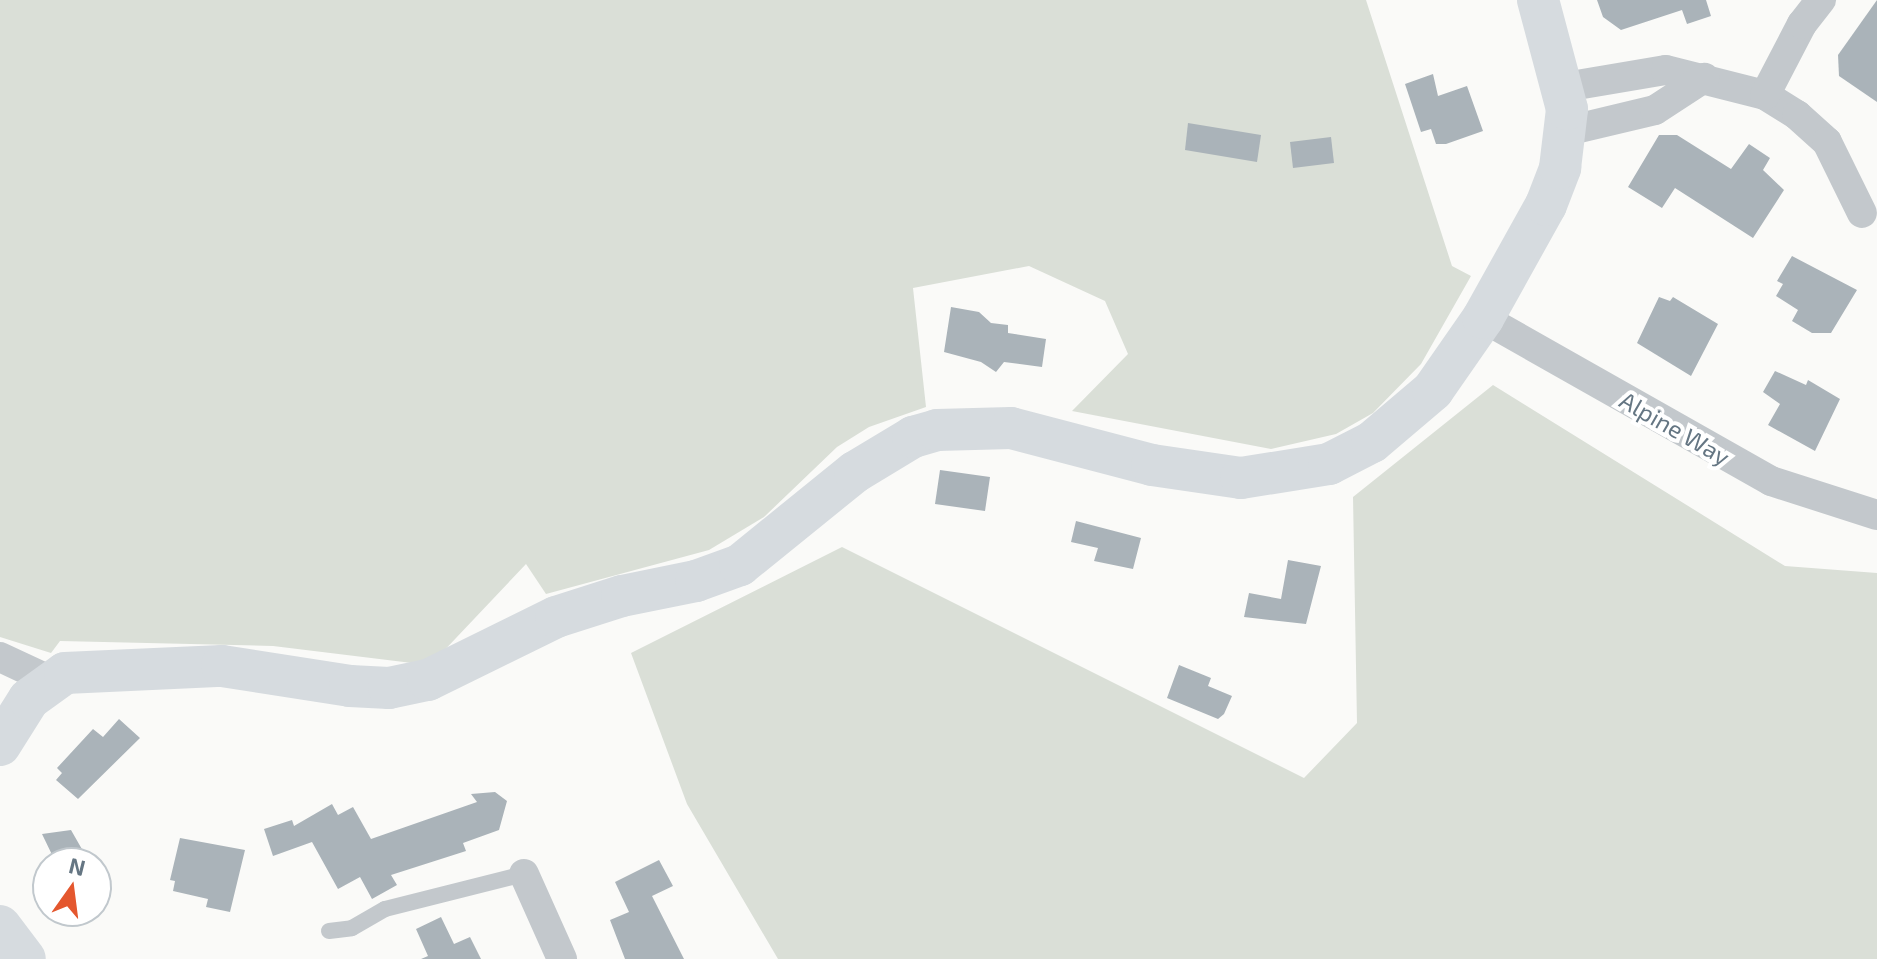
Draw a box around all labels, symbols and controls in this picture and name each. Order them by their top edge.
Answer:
street label: Alpine Way [1615,385,1735,471]
north arrow [32,847,112,927]
text: N [66,851,88,880]

